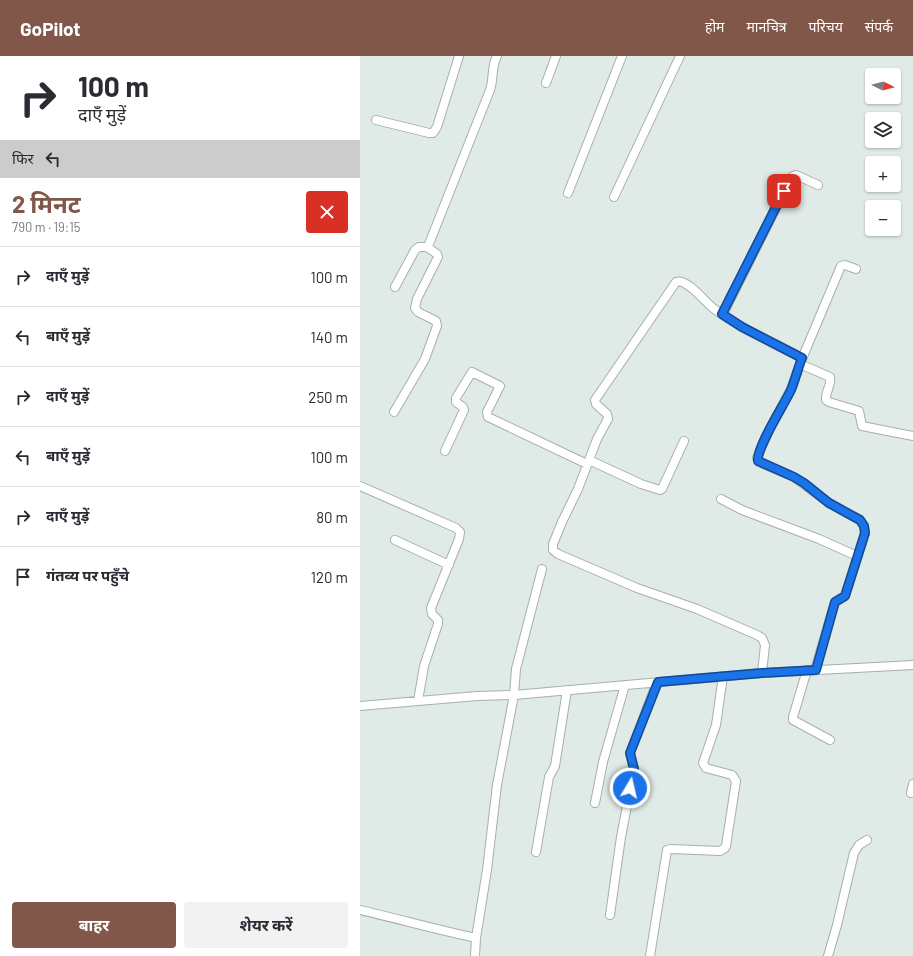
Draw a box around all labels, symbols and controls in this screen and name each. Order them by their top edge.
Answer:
text: GoPilot [20,17,81,40]
text: होम [705,18,724,35]
text: मानचित्र [746,18,787,35]
text: परिचय [809,18,843,35]
text: संपर्क [865,18,893,35]
north arrow [865,68,901,104]
map controls [865,68,901,236]
text: 100 m [78,69,149,103]
icon: right [12,72,64,124]
text: दाएँ मुड़ें [78,103,126,125]
button: layers [865,112,901,148]
icon: left [42,148,64,170]
text: फिर [12,149,34,167]
button: + [865,156,901,192]
pin [767,174,801,208]
icon: arrive [773,180,795,202]
text: 2 मिनट [12,189,81,218]
button: close [306,191,348,233]
button: − [865,200,901,236]
text: 790 m · 19:15 [12,219,81,235]
icon: right [12,266,34,288]
text: दाएँ मुड़ें [46,266,89,284]
text: 100 m [310,268,348,286]
icon: left [12,326,34,348]
text: बाएँ मुड़ें [46,326,90,344]
text: 140 m [311,328,348,346]
icon: right [12,386,34,408]
text: दाएँ मुड़ें [46,386,89,404]
text: 250 m [308,388,348,406]
icon: left [12,446,34,468]
text: बाएँ मुड़ें [46,446,90,464]
text: 100 m [310,448,348,466]
icon: right [12,506,34,528]
text: दाएँ मुड़ें [46,506,89,524]
text: 80 m [316,508,348,526]
icon: arrive [12,566,34,588]
text: गंतव्य पर पहुँचे [46,566,129,584]
text: 120 m [311,568,348,586]
position arrow [609,767,651,809]
button: बाहर [12,902,176,948]
button: शेयर करें [184,902,348,948]

